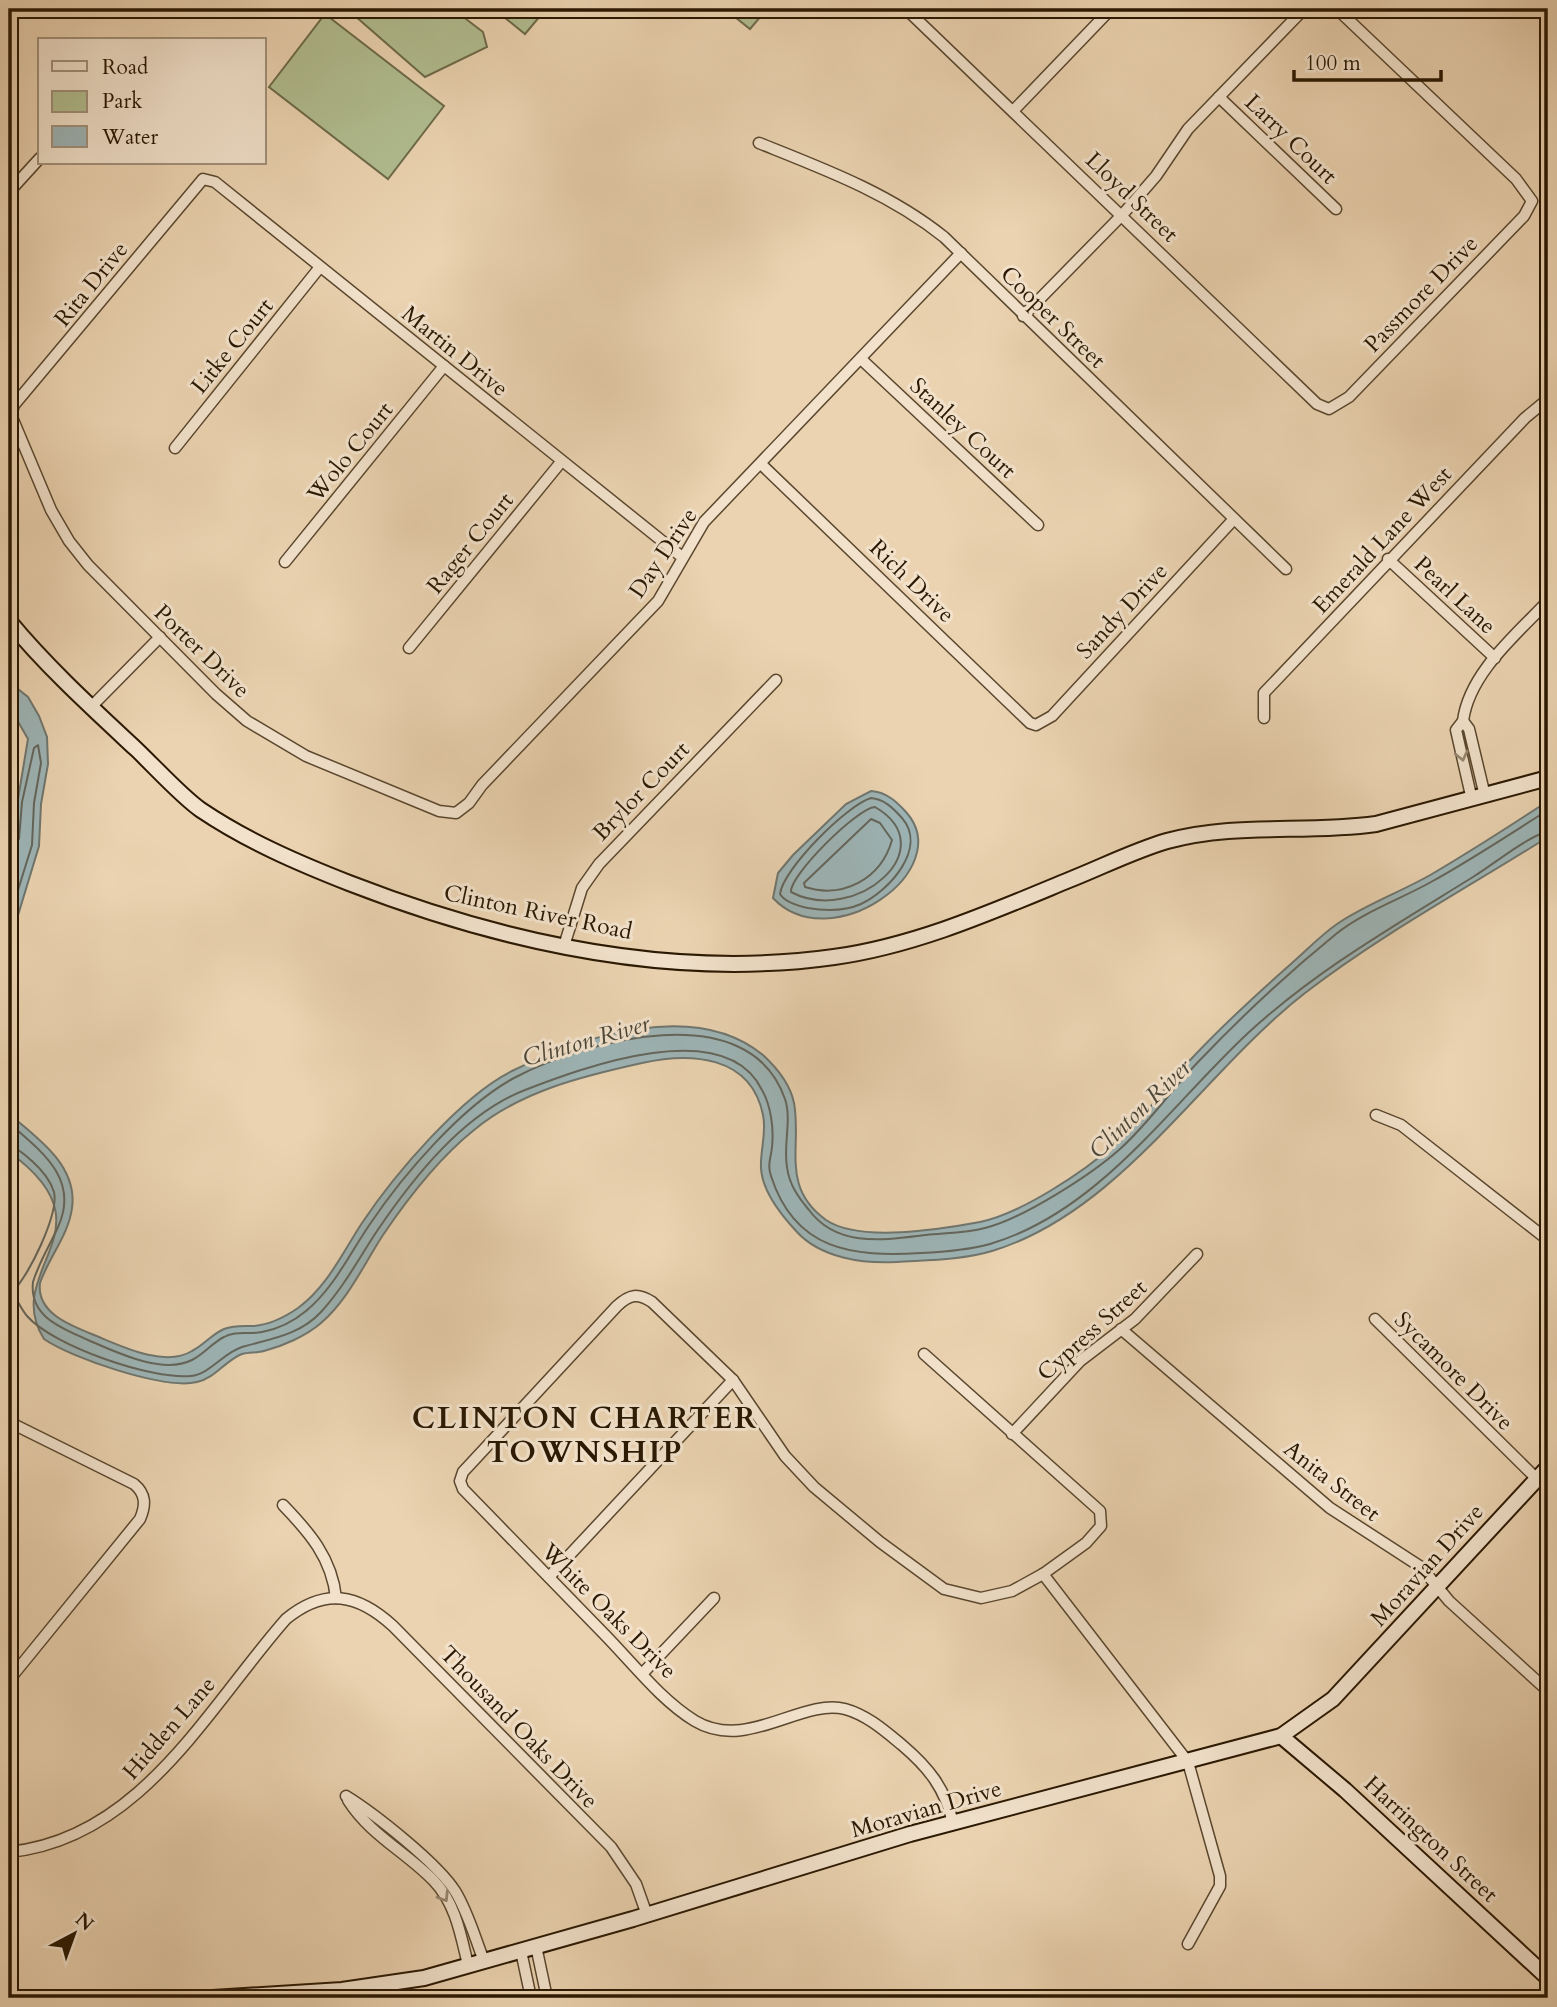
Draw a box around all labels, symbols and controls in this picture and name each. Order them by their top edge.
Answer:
legend [38,38,266,164]
scale bar [1294,38,1442,82]
text: 100 m [1305,49,1361,78]
text: Road [102,53,148,82]
text: Park [102,87,143,116]
street label: Larry Court [1238,87,1344,191]
text: Water [101,123,158,152]
street label: Lloyd Street [1079,145,1185,249]
street label: Passmore Drive [1357,229,1485,359]
street label: Rita Drive [47,235,135,333]
street label: Cooper Street [994,259,1112,375]
street label: Litke Court [184,292,280,400]
street label: Martin Drive [395,298,515,404]
street label: Stanley Court [903,371,1023,485]
street label: Wolo Court [299,395,400,509]
street label: Emerald Lane West [1306,460,1458,620]
street label: Rager Court [420,486,520,600]
street label: Day Drive [621,502,705,604]
street label: Rich Drive [863,533,961,629]
street label: Pearl Lane [1407,549,1503,641]
street label: Sandy Drive [1069,556,1175,666]
street label: Porter Drive [147,597,257,705]
street label: Brylor Court [586,734,696,848]
one-way arrow [1454,750,1468,762]
street label: Clinton River Road [441,877,636,947]
water label: Clinton River [519,1007,655,1075]
water label: Clinton River [1081,1051,1199,1166]
street label: Cypress Street [1030,1272,1154,1388]
street label: Sycamore Drive [1388,1305,1520,1437]
district label: CLINTON CHARTER TOWNSHIP [412,1398,758,1473]
street label: Anita Street [1277,1434,1387,1528]
street label: Moravian Drive [1364,1497,1490,1633]
street label: White Oaks Drive [534,1536,684,1686]
street label: Thousand Oaks Drive [433,1639,605,1815]
street label: Hidden Lane [116,1670,222,1786]
street label: Harrington Street [1357,1769,1505,1909]
street label: Moravian Drive [847,1773,1005,1845]
one-way arrow [436,1889,449,1902]
north arrow [38,1898,108,1968]
text: N [70,1907,100,1937]

